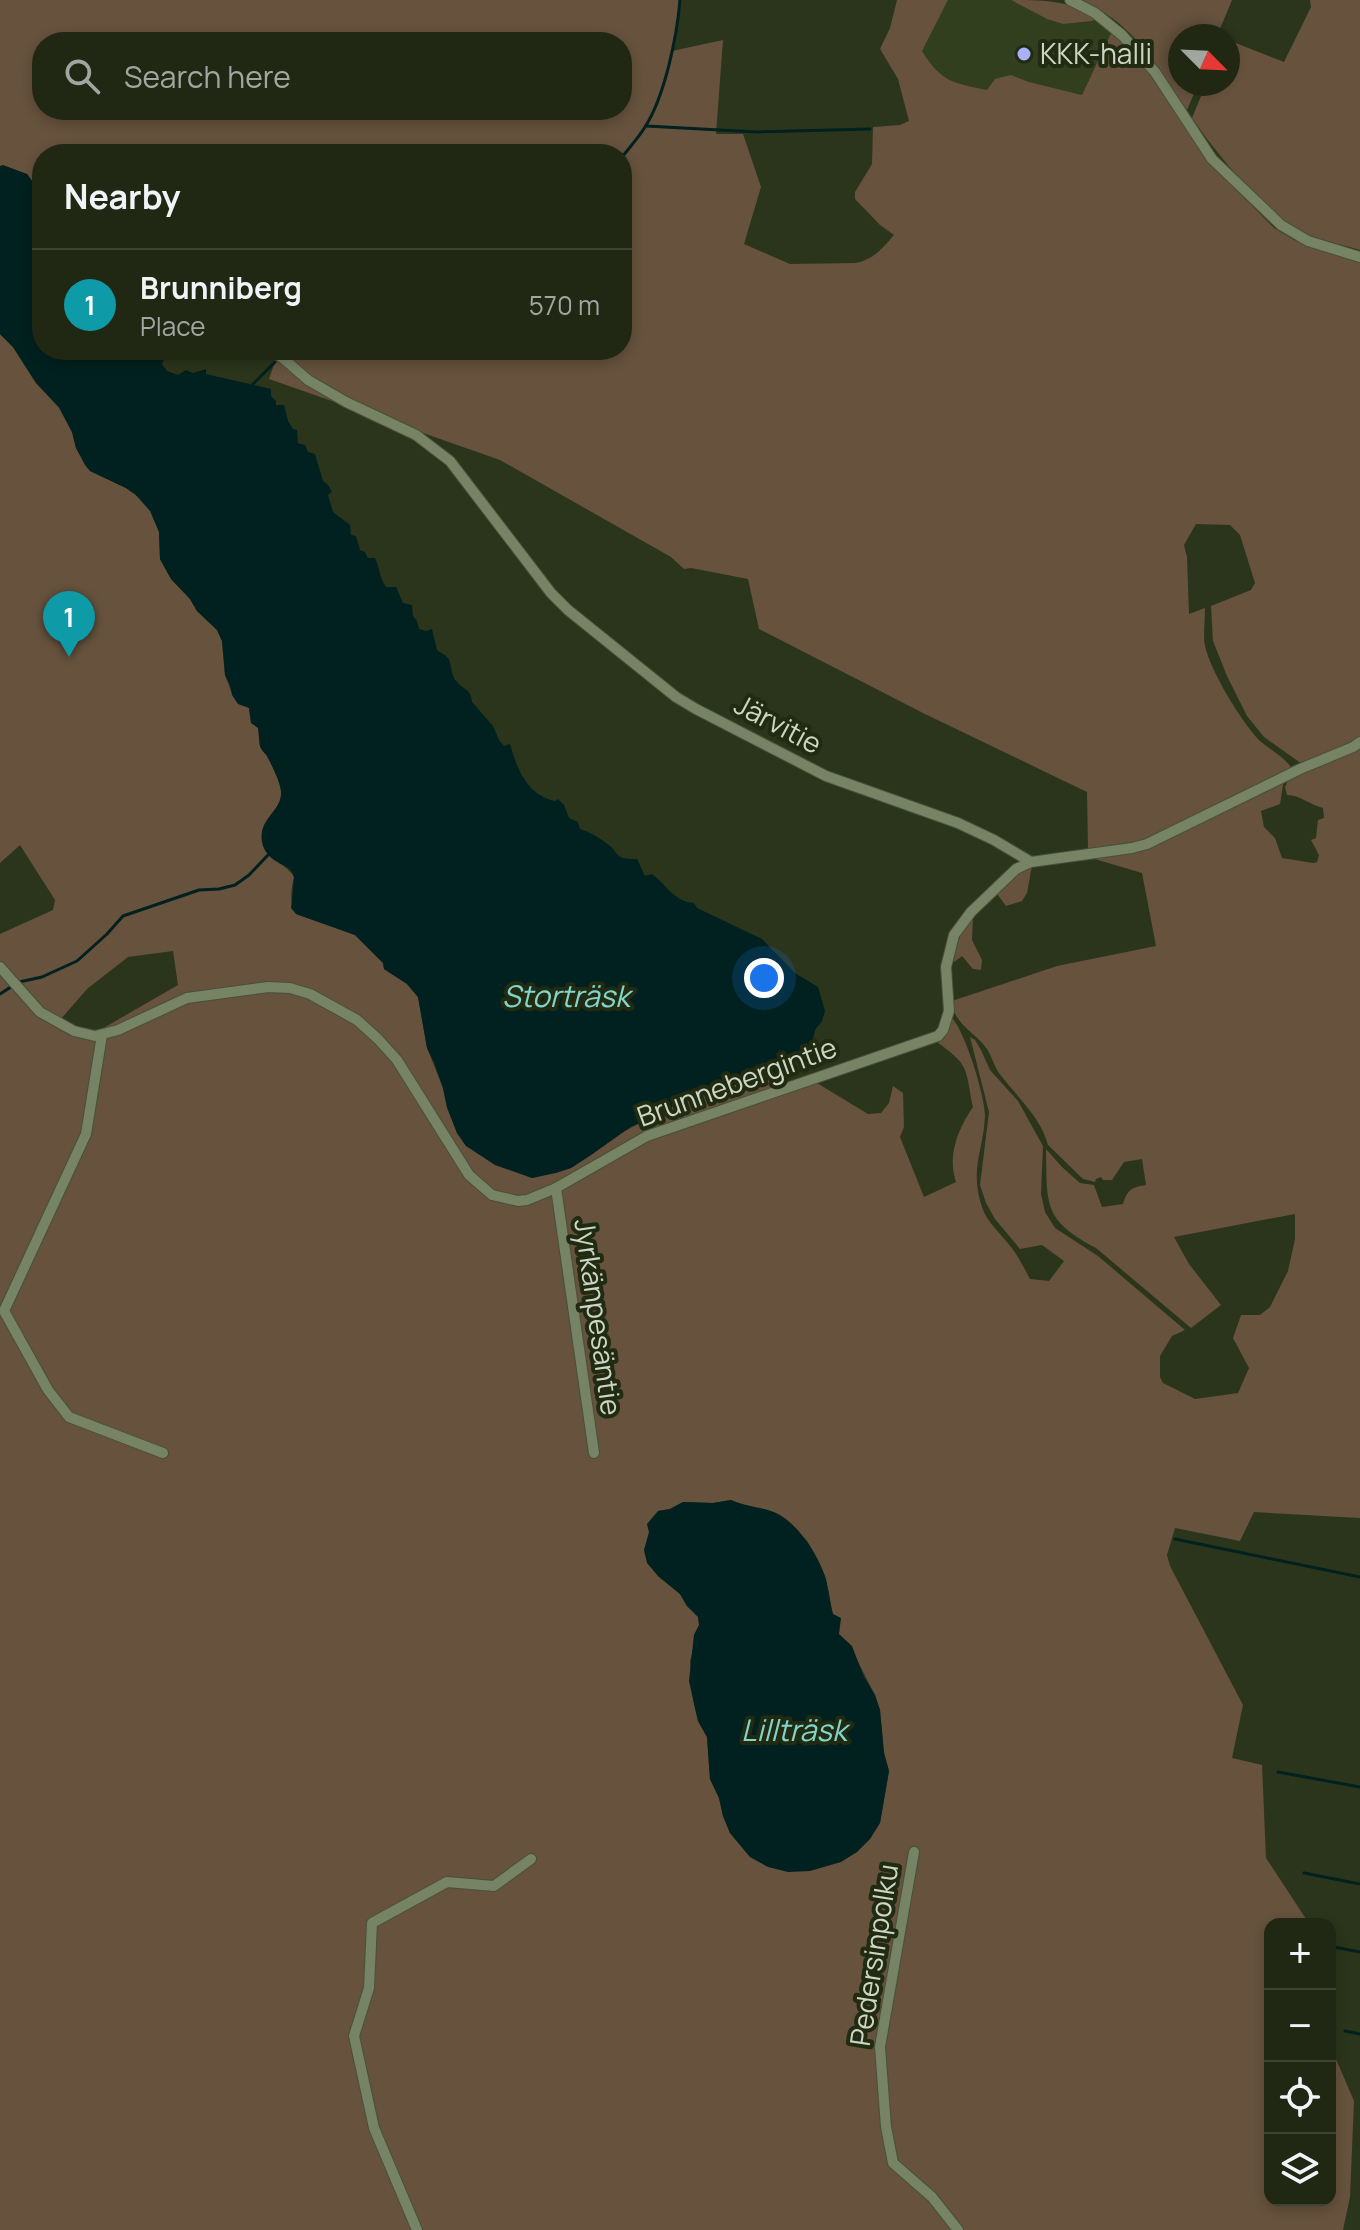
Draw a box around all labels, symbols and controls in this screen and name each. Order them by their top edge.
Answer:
north arrow [1168,24,1240,96]
search box [32,32,632,120]
place label: KKK-halli [1040,34,1152,72]
marker: KKK-halli [1015,45,1033,63]
icon: search [60,54,104,98]
text: Search here [124,56,291,97]
text: Nearby [64,173,180,219]
text: Brunniberg [140,267,302,308]
text: 1 [84,287,96,323]
text: 570 m [529,287,600,323]
text: Place [140,308,205,344]
pin: 1 [43,591,95,657]
street label: Järvitie [728,684,829,762]
your location [744,958,784,998]
water label: Storträsk [502,975,634,1016]
street label: Brunnebergintie [632,1027,842,1135]
street label: Jyrkänpesäntie [566,1216,632,1417]
water label: Lillträsk [741,1709,851,1750]
street label: Pedersinpolku [840,1861,906,2049]
map controls [1264,1918,1336,2206]
button: + [1264,1918,1336,1990]
button: − [1264,1990,1336,2062]
button: locate [1264,2062,1336,2134]
button: layers [1264,2134,1336,2206]

